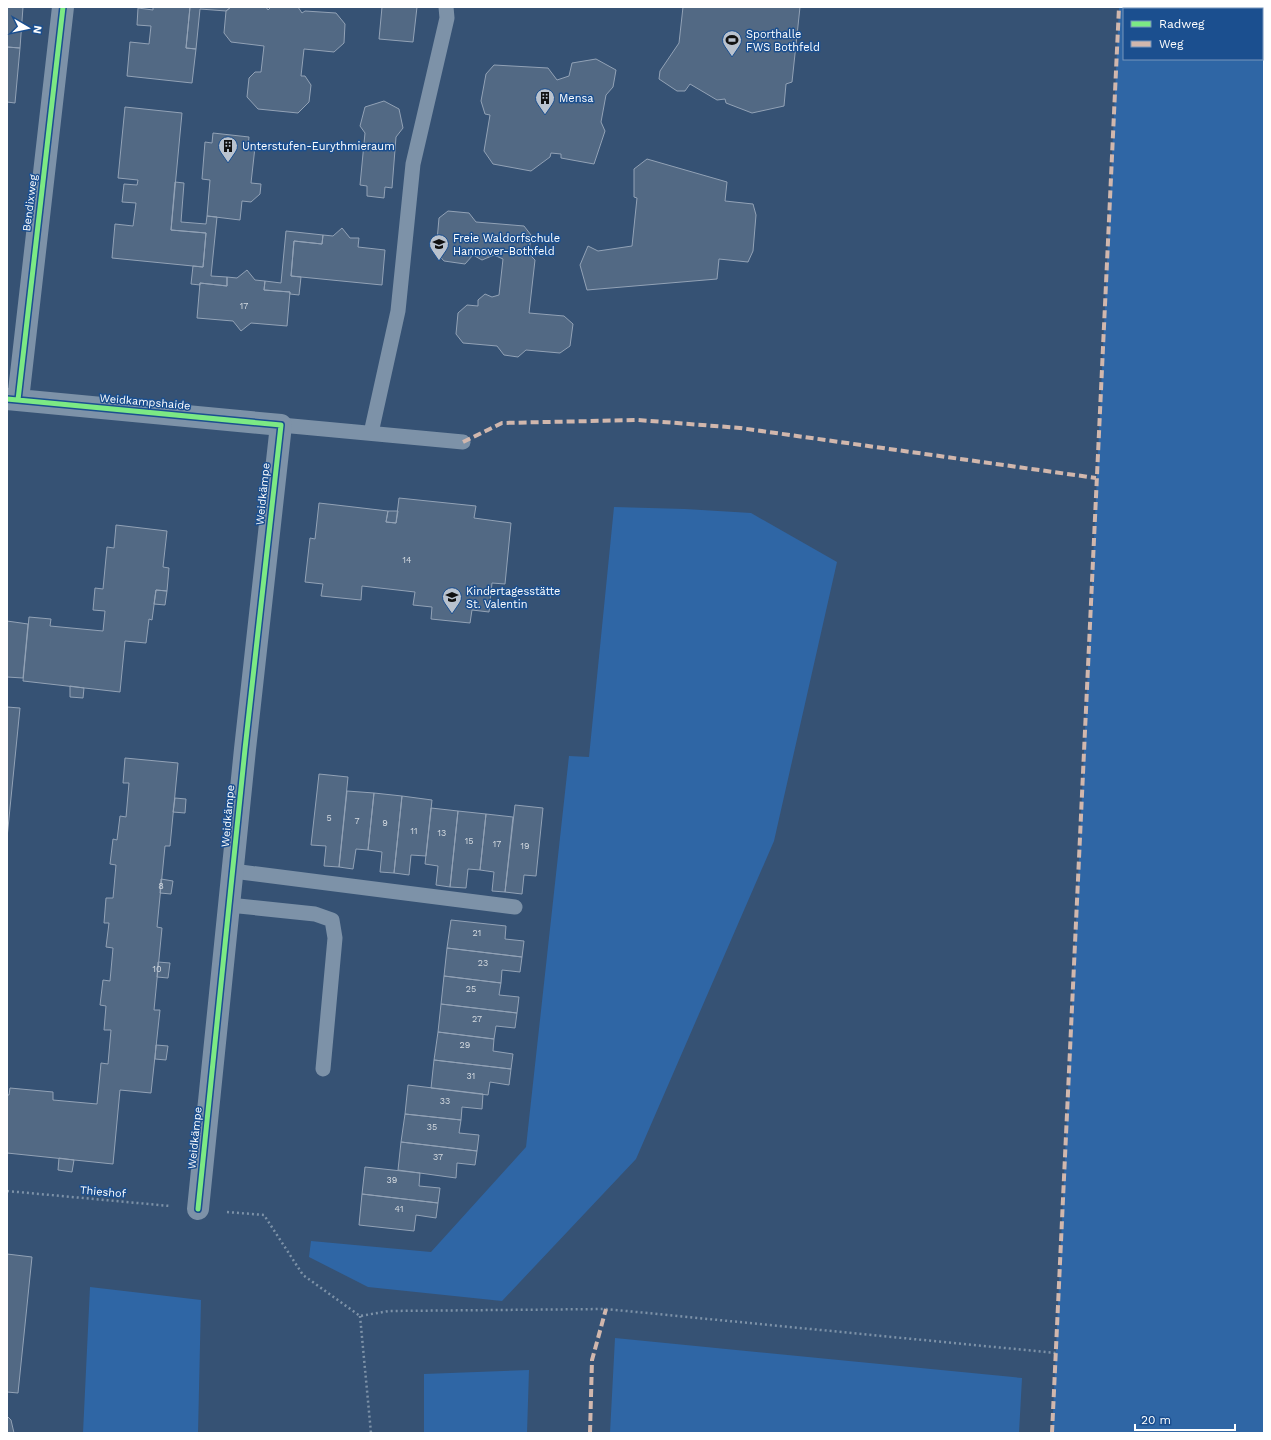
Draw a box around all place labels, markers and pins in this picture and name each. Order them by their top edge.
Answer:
place label: Sporthalle FWS Bothfeld [746,28,820,54]
sports icon: Sporthalle FWS Bothfeld [721,29,743,57]
building icon: Mensa [534,87,556,115]
place label: Mensa [559,92,594,105]
building icon: Unterstufen-Eurythmieraum [217,135,239,163]
place label: Unterstufen-Eurythmieraum [242,140,395,153]
place label: Freie Waldorfschule Hannover-Bothfeld [453,232,560,258]
school or university icon: Freie Waldorfschule Hannover-Bothfeld [428,233,450,261]
place label: Kindertagesstätte St. Valentin [466,585,560,611]
school or university icon: Kindertagesstätte St. Valentin [441,586,463,614]

